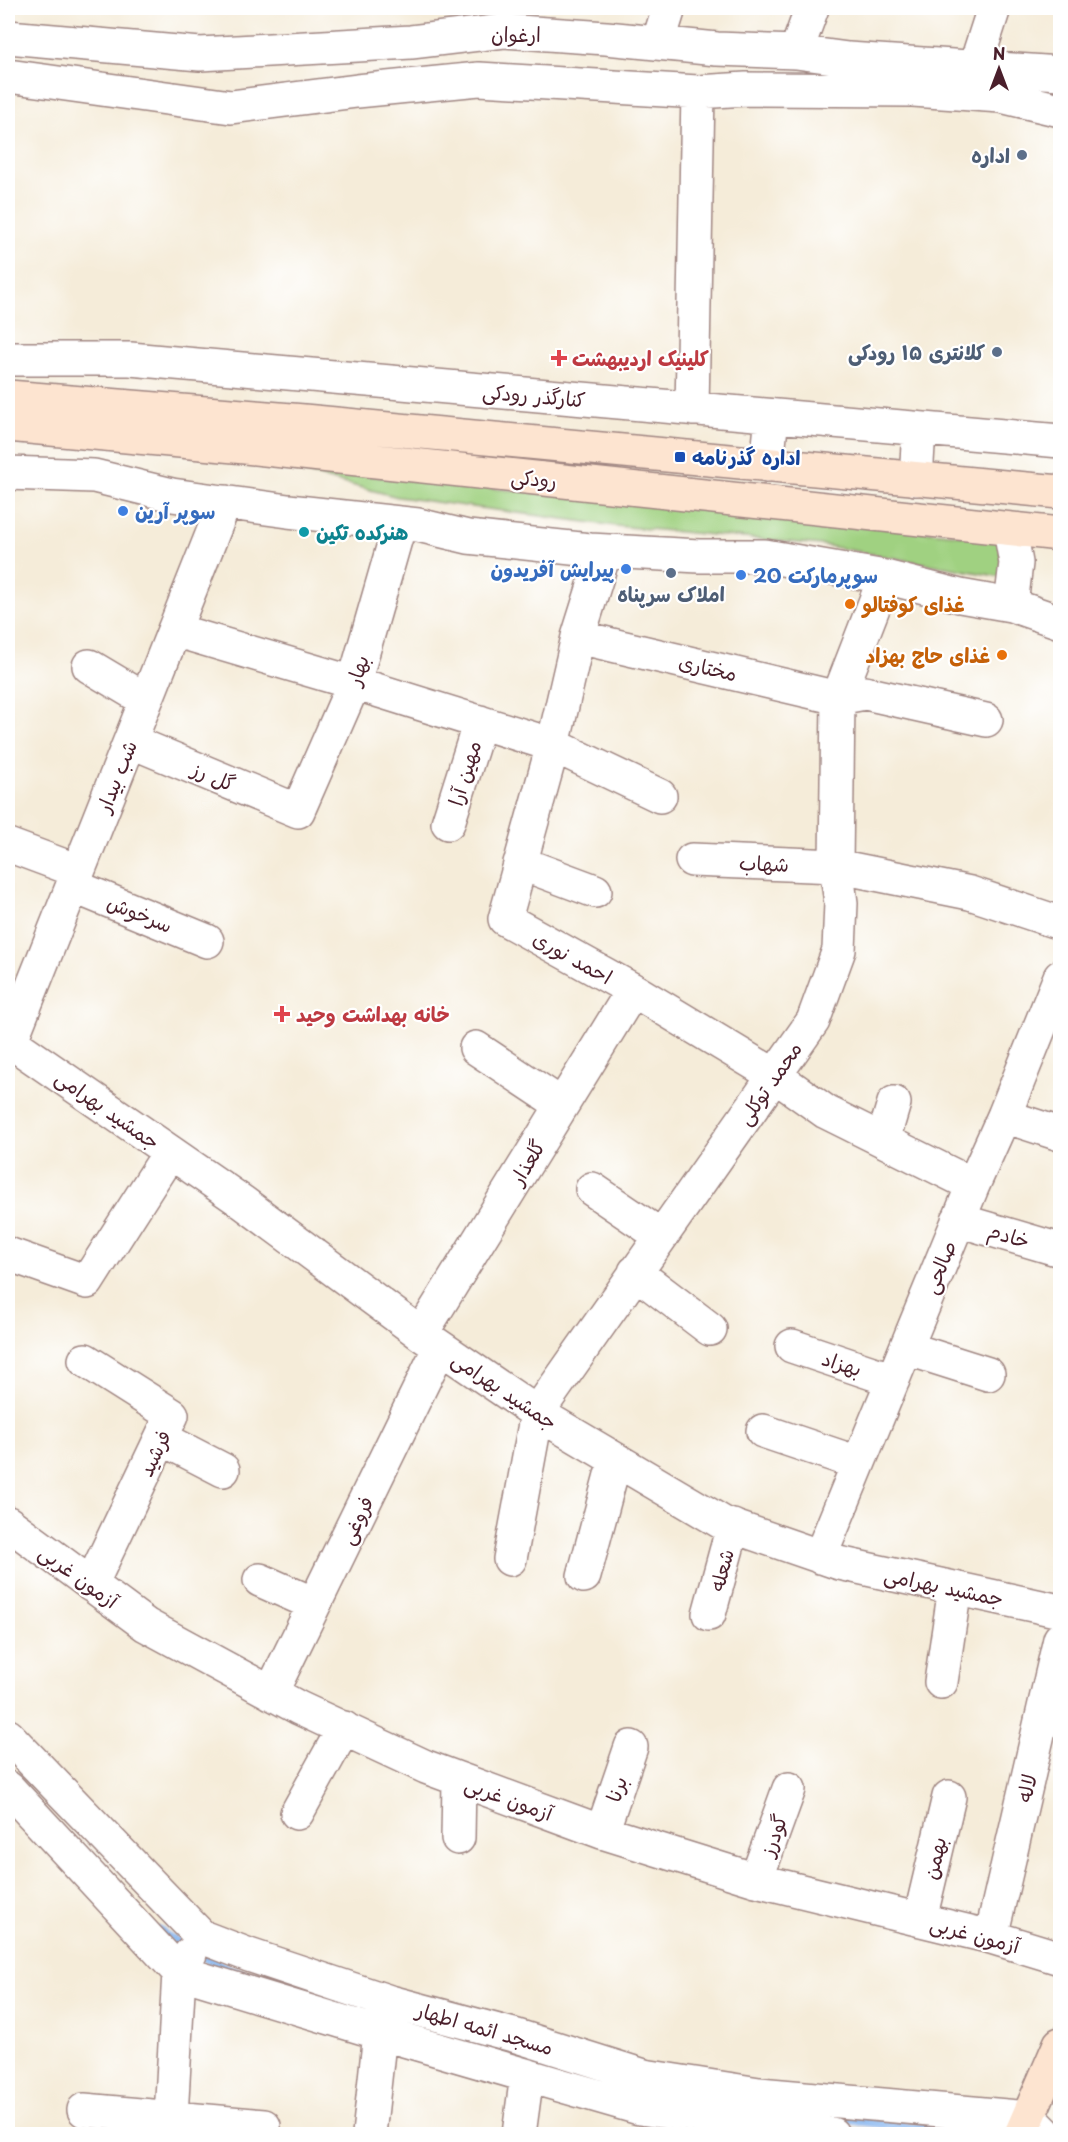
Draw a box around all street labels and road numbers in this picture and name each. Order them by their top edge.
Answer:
street label: ارغوان [491,19,541,49]
street label: کنارگذر رودکی [481,376,587,414]
street label: رودکی [510,461,558,495]
street label: مختاری [676,646,740,688]
street label: بهار [337,651,376,691]
street label: شب بیدار [87,735,144,818]
street label: مهین آرا [440,737,488,809]
street label: گل رز [186,753,240,799]
street label: شهاب [738,847,790,879]
street label: سرخوش [103,886,177,940]
street label: احمد نوری [528,923,618,991]
street label: محمد توکلی [729,1035,809,1131]
street label: جمشید بهرامی [50,1062,166,1156]
street label: گلعذار [501,1134,552,1192]
street label: خادم [984,1214,1034,1257]
street label: صالحی [915,1236,963,1298]
street label: بهزاد [818,1343,866,1383]
street label: جمشید بهرامی [446,1344,564,1436]
street label: فرشید [130,1425,178,1481]
street label: فروغی [331,1491,381,1549]
street label: آزمون غربی [33,1537,126,1616]
street label: شعله [701,1545,741,1595]
street label: جمشید بهرامی [881,1559,1007,1613]
street label: آزمون غربی [461,1768,558,1828]
street label: لاله [1008,1771,1044,1805]
street label: برنا [598,1772,634,1806]
street label: گودرز [751,1810,794,1862]
street label: بهمن [915,1834,953,1882]
street label: آزمون غربی [927,1908,1024,1961]
street label: مسجد ائمه اطهار [411,1994,557,2062]

